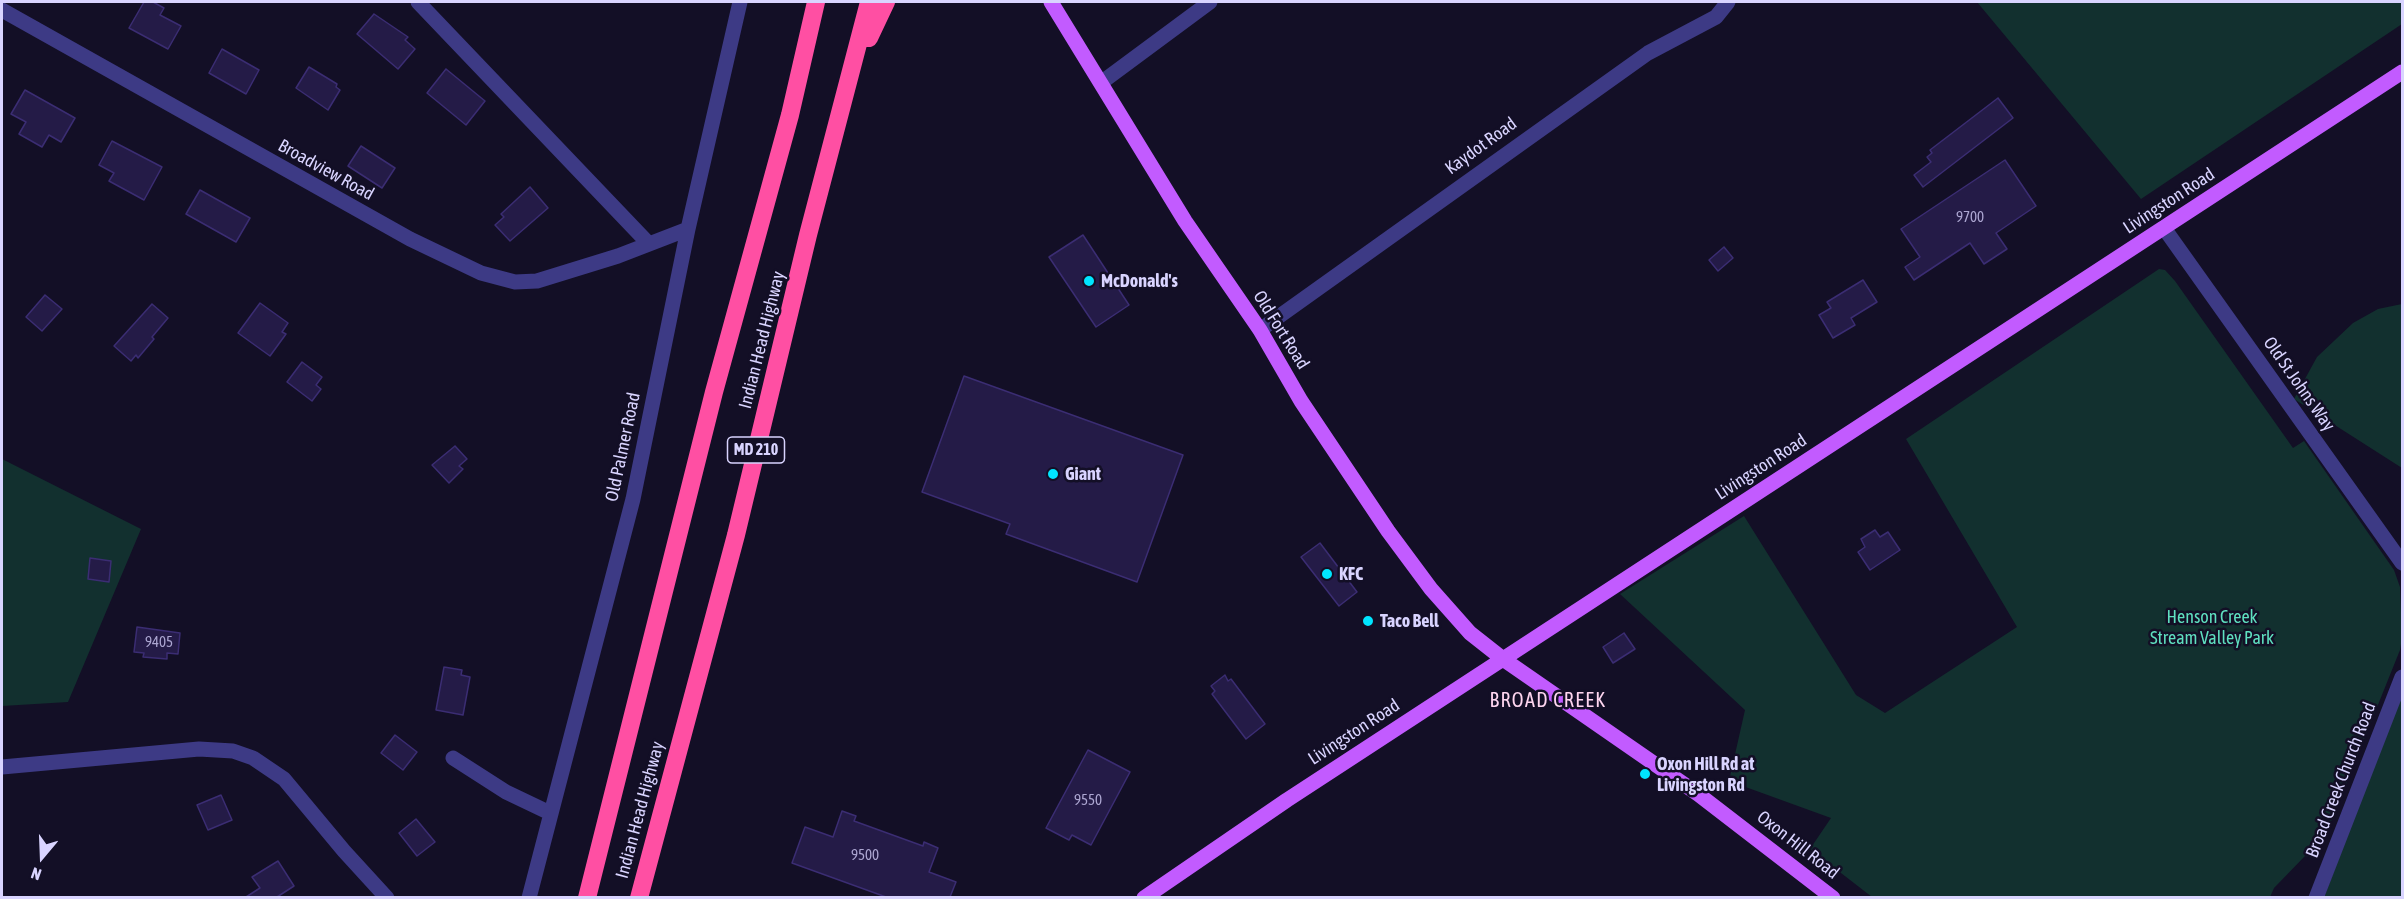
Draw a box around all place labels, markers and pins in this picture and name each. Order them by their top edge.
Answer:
place label: McDonald's [1101,270,1178,292]
marker: McDonald's [1082,274,1096,288]
place label: Giant [1065,463,1101,485]
marker: Giant [1046,467,1060,481]
place label: KFC [1339,563,1363,585]
marker: KFC [1320,567,1334,581]
place label: Taco Bell [1380,610,1439,632]
marker: Taco Bell [1361,614,1375,628]
place label: Oxon Hill Rd at Livingston Rd [1657,753,1754,795]
marker: Oxon Hill Rd at Livingston Rd [1638,767,1652,781]

